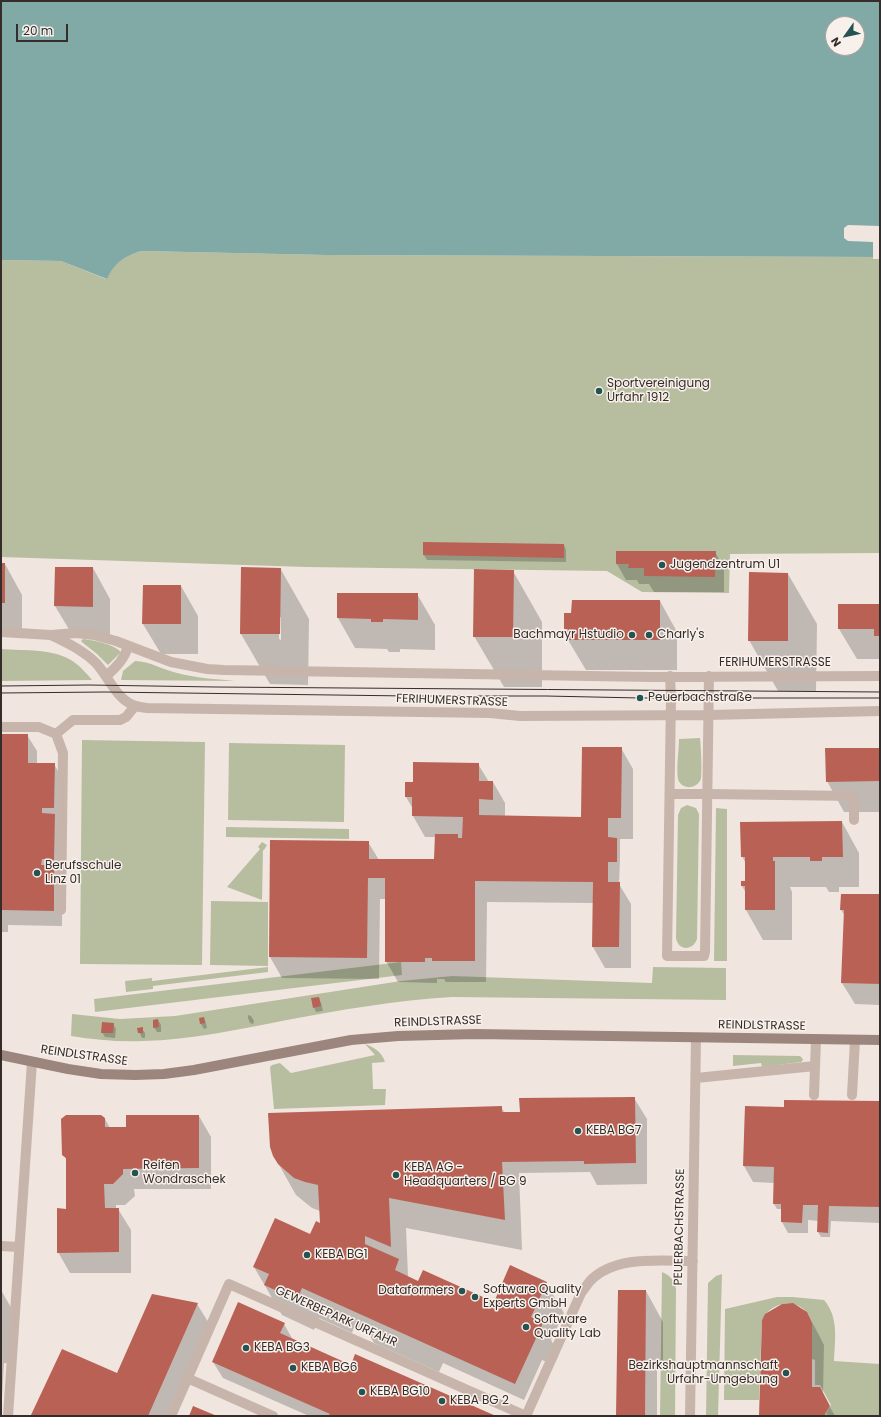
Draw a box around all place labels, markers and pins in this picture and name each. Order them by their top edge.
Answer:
place label: Sportvereinigung Urfahr 1912 [607,377,710,405]
marker: Sportvereinigung Urfahr 1912 [594,386,604,396]
place label: Jugendzentrum U1 [670,558,780,572]
marker: Jugendzentrum U1 [657,560,667,570]
place label: Bachmayr Hstudio [513,628,624,642]
place label: Charly's [657,628,704,642]
marker: Bachmayr Hstudio [627,630,637,640]
marker: Charly's [644,630,654,640]
place label: Peuerbachstraße [648,691,752,705]
marker: Peuerbachstraße [635,693,645,703]
place label: Berufsschule Linz 01 [45,859,121,887]
marker: Berufsschule Linz 01 [32,868,42,878]
place label: KEBA BG7 [586,1124,641,1138]
marker: KEBA BG7 [573,1126,583,1136]
place label: Reifen Wondraschek [143,1159,226,1187]
place label: KEBA AG - Headquarters / BG 9 [404,1161,526,1189]
marker: Reifen Wondraschek [130,1168,140,1178]
marker: KEBA AG - Headquarters / BG 9 [391,1170,401,1180]
place label: KEBA BG1 [315,1248,368,1262]
marker: KEBA BG1 [302,1250,312,1260]
place label: Software Quality Experts GmbH [483,1283,581,1311]
place label: Dataformers [378,1284,454,1298]
marker: Dataformers [457,1286,467,1296]
marker: Software Quality Experts GmbH [470,1292,480,1302]
place label: Software Quality Lab [534,1313,601,1341]
marker: Software Quality Lab [521,1322,531,1332]
place label: KEBA BG3 [254,1341,310,1355]
marker: KEBA BG3 [241,1343,251,1353]
place label: Bezirkshauptmannschaft Urfahr-Umgebung [628,1359,778,1387]
place label: KEBA BG6 [301,1361,357,1375]
marker: KEBA BG6 [288,1363,298,1373]
marker: Bezirkshauptmannschaft Urfahr-Umgebung [781,1368,791,1378]
place label: KEBA BG10 [370,1385,430,1399]
marker: KEBA BG10 [357,1387,367,1397]
place label: KEBA BG 2 [450,1394,509,1408]
marker: KEBA BG 2 [437,1396,447,1406]

